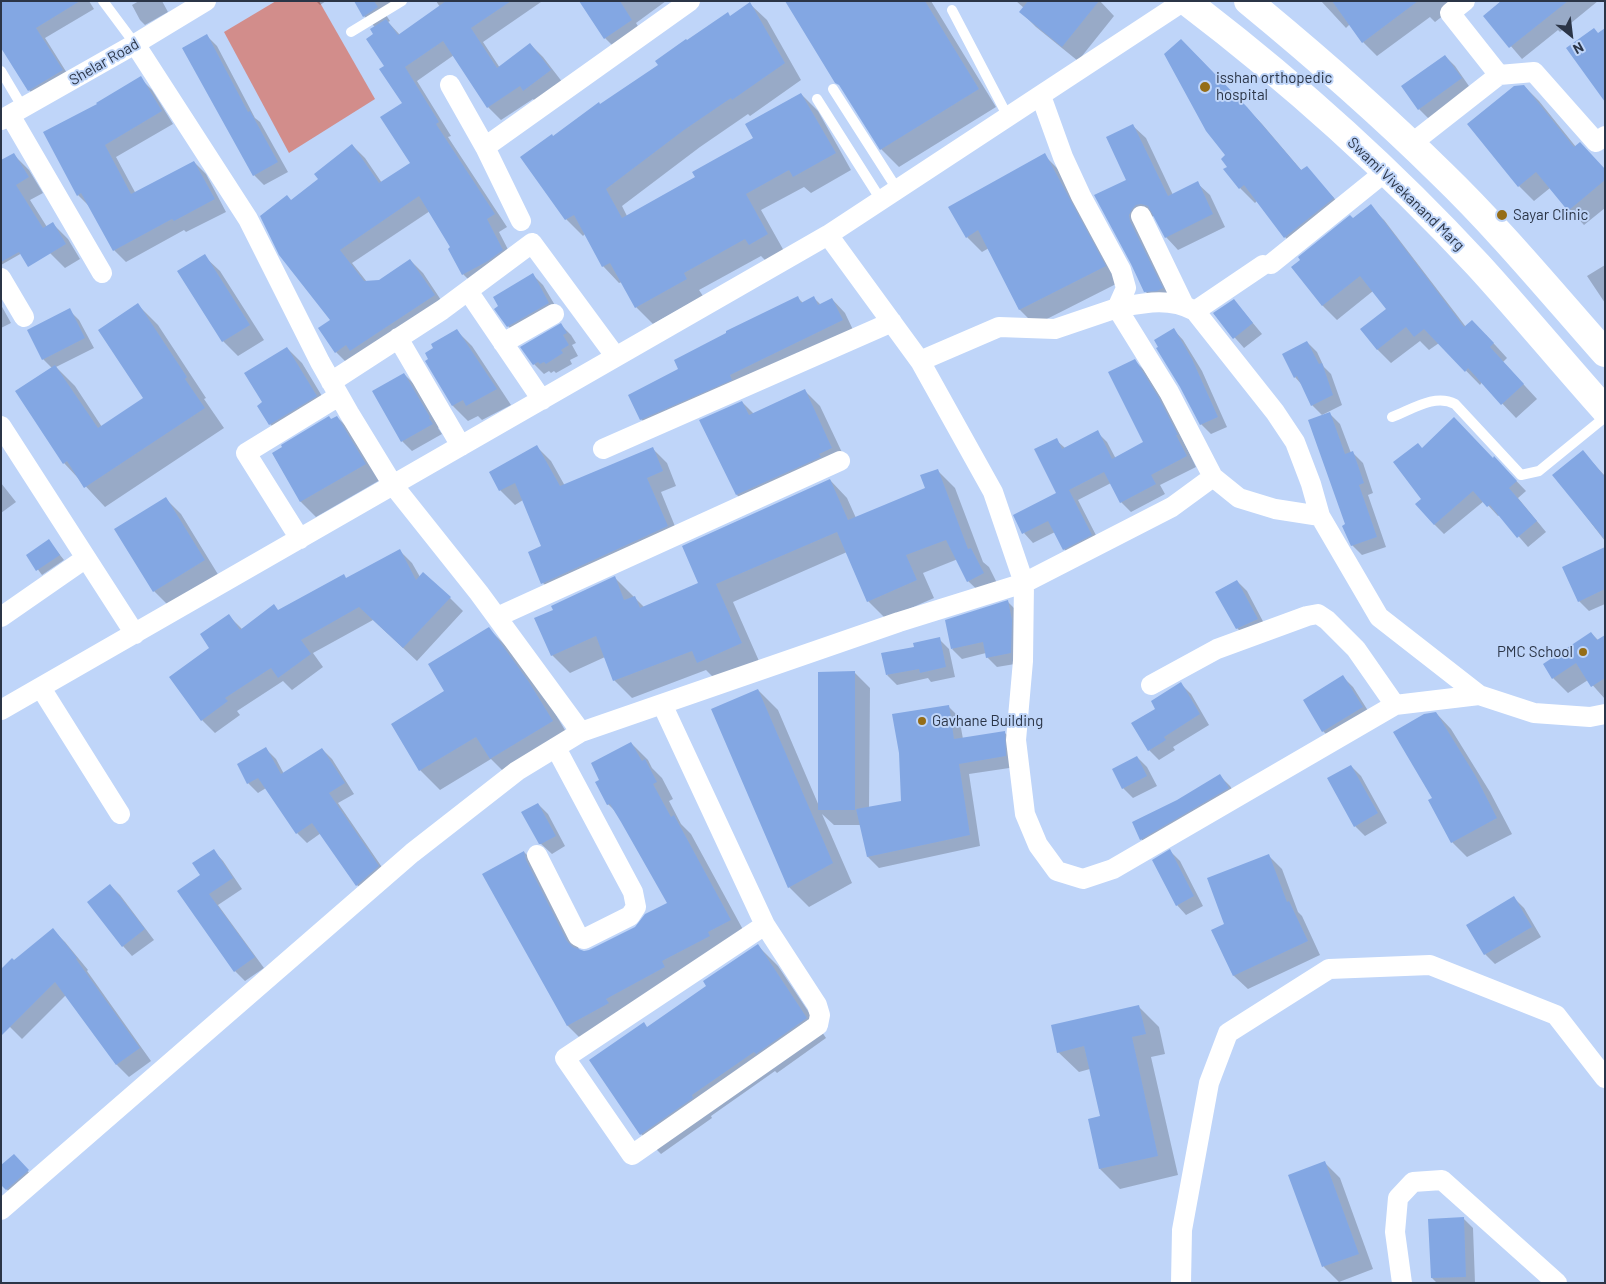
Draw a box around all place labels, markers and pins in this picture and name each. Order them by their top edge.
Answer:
place label: isshan orthopedic hospital [1216,69,1332,104]
marker: isshan orthopedic hospital [1198,80,1212,94]
place label: Sayar Clinic [1513,206,1588,224]
marker: Sayar Clinic [1495,208,1509,222]
place label: PMC School [1497,643,1573,661]
marker: PMC School [1577,646,1589,658]
place label: Gavhane Building [932,712,1043,730]
marker: Gavhane Building [916,715,928,727]

